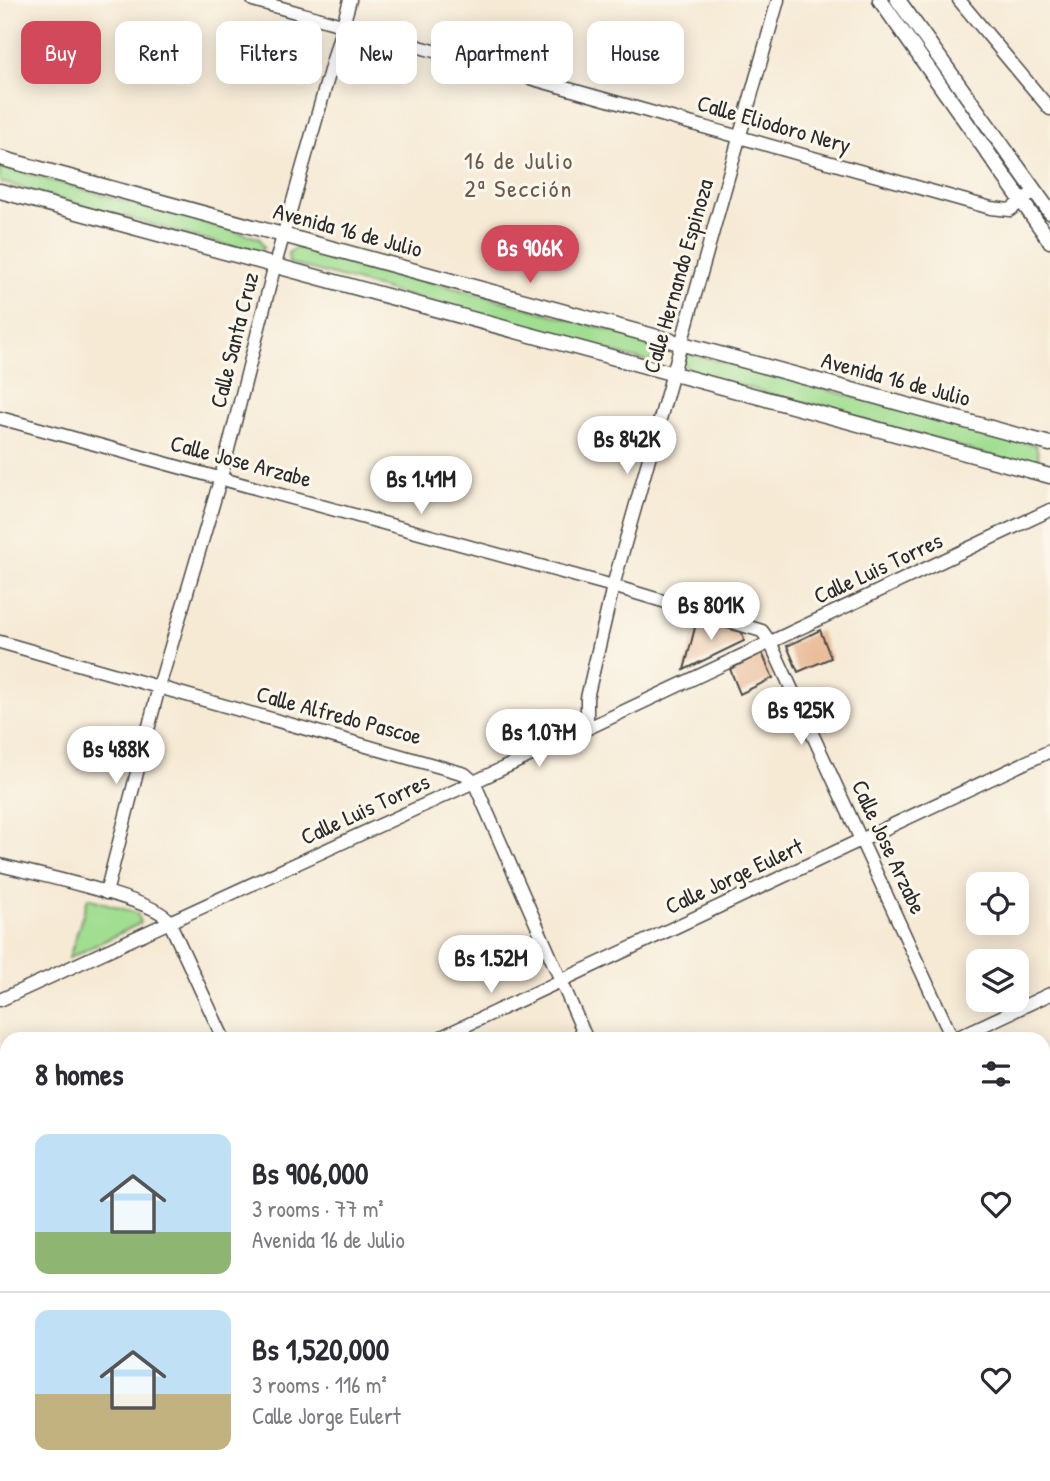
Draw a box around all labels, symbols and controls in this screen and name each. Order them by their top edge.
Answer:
chip: Buy [21,21,101,84]
chip: Rent [115,21,202,84]
chip: Filters [216,21,322,84]
chip: New [336,21,417,84]
chip: Apartment [431,21,573,84]
chip: House [587,21,684,84]
street label: Calle Eliodoro Nery [694,87,855,160]
district label: 16 de Julio 2ª Sección [464,144,574,204]
street label: Calle Hernando Espinoza [635,175,720,377]
street label: Avenida 16 de Julio [270,195,426,264]
pin: Bs 906K [465,226,595,285]
text: Bs 906K [497,232,563,263]
street label: Calle Santa Cruz [202,269,265,411]
street label: Avenida 16 de Julio [818,344,974,413]
pin: Bs 842K [562,416,692,476]
text: Bs 842K [593,423,661,454]
street label: Calle Jose Arzabe [167,427,315,494]
pin: Bs 1.41M [349,456,493,516]
text: Bs 1.41M [386,463,456,494]
street label: Calle Luis Torres [808,524,947,611]
pin: Bs 801K [646,582,776,642]
text: Bs 801K [678,589,744,620]
street label: Calle Alfredo Pascoe [253,678,425,751]
pin: Bs 925K [736,688,866,747]
text: Bs 925K [768,694,834,725]
pin: Bs 1.07M [467,710,611,769]
text: Bs 1.07M [502,716,576,747]
pin: Bs 488K [51,726,181,786]
text: Bs 488K [83,733,149,764]
street label: Calle Luis Torres [295,765,434,852]
street label: Calle Jose Arzabe [845,775,934,919]
street label: Calle Jorge Eulert [660,830,809,921]
map controls [966,872,1029,1012]
button: locate [966,872,1029,935]
pin: Bs 1.52M [419,936,563,995]
text: Bs 1.52M [454,942,528,973]
button: layers [966,949,1029,1012]
text: 8 homes [35,1054,123,1094]
icon: filters [977,1055,1015,1093]
text: Bs 906,000 [252,1153,368,1193]
icon: home [91,1162,175,1246]
icon: heart [977,1185,1015,1223]
text: 3 rooms · 77 m² [252,1193,384,1224]
text: Avenida 16 de Julio [252,1224,405,1255]
text: Bs 1,520,000 [252,1329,389,1369]
icon: home [91,1338,175,1422]
icon: heart [977,1361,1015,1399]
text: 3 rooms · 116 m² [252,1369,387,1400]
text: Calle Jorge Eulert [252,1400,401,1431]

